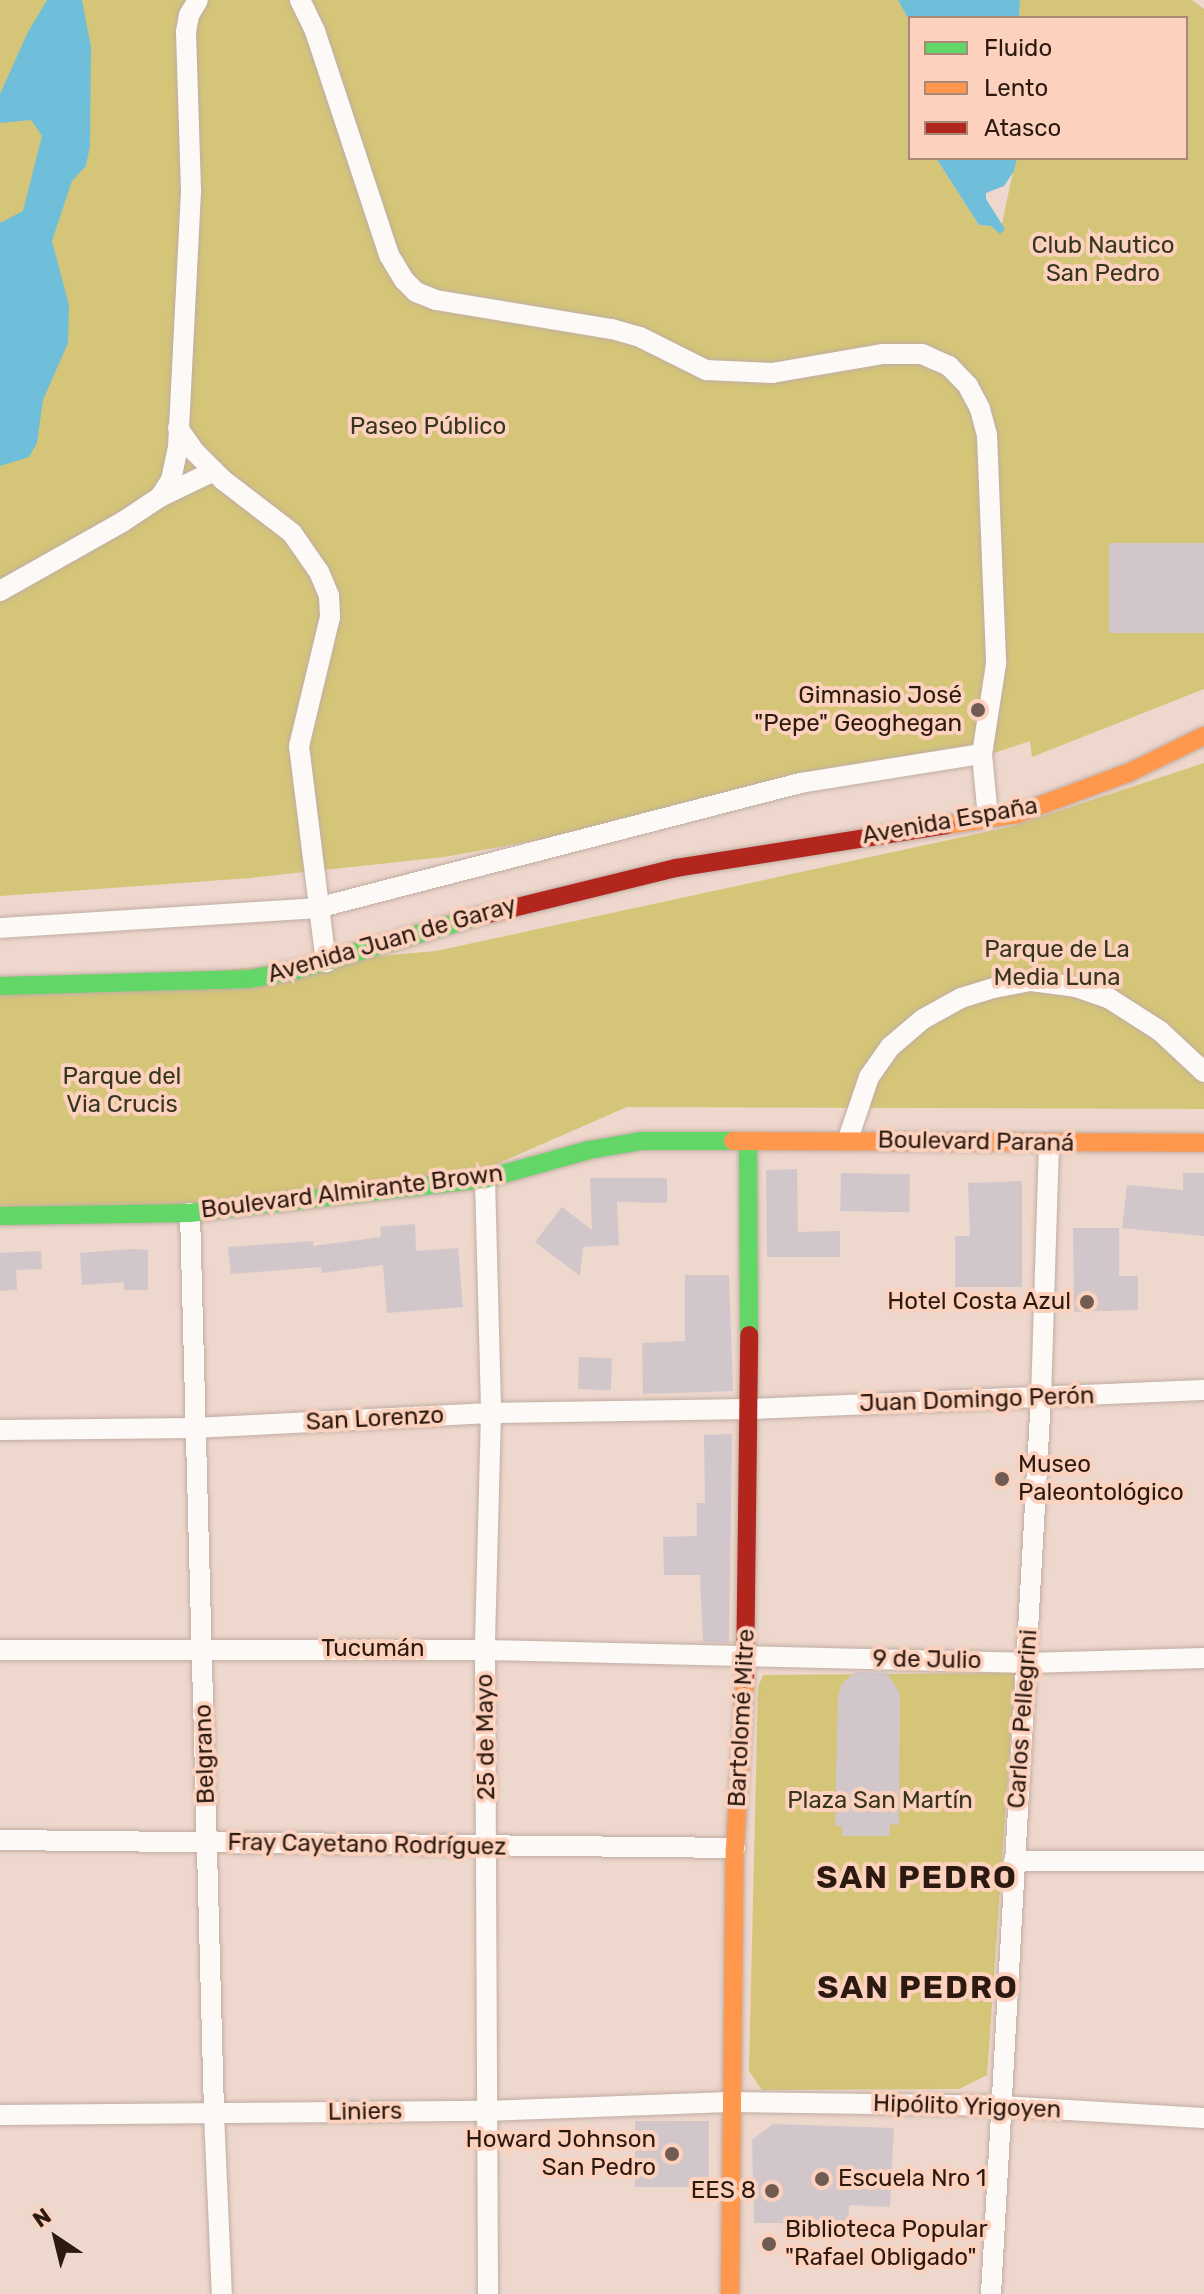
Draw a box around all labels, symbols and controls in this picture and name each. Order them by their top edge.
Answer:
legend [908,16,1188,160]
text: Fluido [984,34,1052,62]
text: Lento [984,74,1048,102]
text: Atasco [984,114,1061,142]
park label: Club Nautico San Pedro [1031,232,1175,288]
park label: Paseo Público [350,413,506,441]
place label: Gimnasio José "Pepe" Geoghegan [754,682,962,738]
marker: Gimnasio José "Pepe" Geoghegan [969,701,987,719]
street label: Avenida España [860,791,1040,851]
street label: Avenida Juan de Garay [265,891,519,989]
park label: Parque de La Media Luna [984,936,1130,992]
park label: Parque del Via Crucis [63,1063,181,1119]
street label: Boulevard Paraná [877,1126,1075,1158]
street label: Boulevard Almirante Brown [199,1159,505,1225]
place label: Hotel Costa Azul [887,1288,1071,1316]
marker: Hotel Costa Azul [1078,1293,1096,1311]
street label: Juan Domingo Perón [859,1382,1095,1418]
street label: San Lorenzo [305,1401,445,1437]
place label: Museo Paleontológico [1018,1451,1184,1507]
marker: Museo Paleontológico [993,1470,1011,1488]
street label: Bartolomé Mitre [723,1628,761,1808]
street label: Carlos Pellegrini [1002,1628,1044,1810]
street label: Tucumán [321,1635,425,1663]
street label: 9 de Julio [872,1645,982,1675]
street label: 25 de Mayo [470,1674,502,1800]
street label: Belgrano [189,1703,221,1805]
park label: Plaza San Martín [787,1787,973,1815]
street label: Fray Cayetano Rodríguez [227,1828,507,1862]
district label: SAN PEDRO [816,1858,1018,1896]
district label: SAN PEDRO [817,1968,1019,2006]
street label: Hipólito Yrigoyen [872,2089,1062,2125]
street label: Liniers [328,2097,402,2127]
place label: Howard Johnson San Pedro [466,2126,656,2182]
marker: Howard Johnson San Pedro [663,2145,681,2163]
place label: Escuela Nro 1 [838,2165,986,2193]
marker: Escuela Nro 1 [813,2170,831,2188]
place label: EES 8 [691,2177,756,2205]
marker: EES 8 [763,2182,781,2200]
north arrow [16,2198,96,2278]
text: N [28,2202,56,2234]
place label: Biblioteca Popular "Rafael Obligado" [785,2216,988,2272]
marker: Biblioteca Popular "Rafael Obligado" [760,2235,778,2253]

